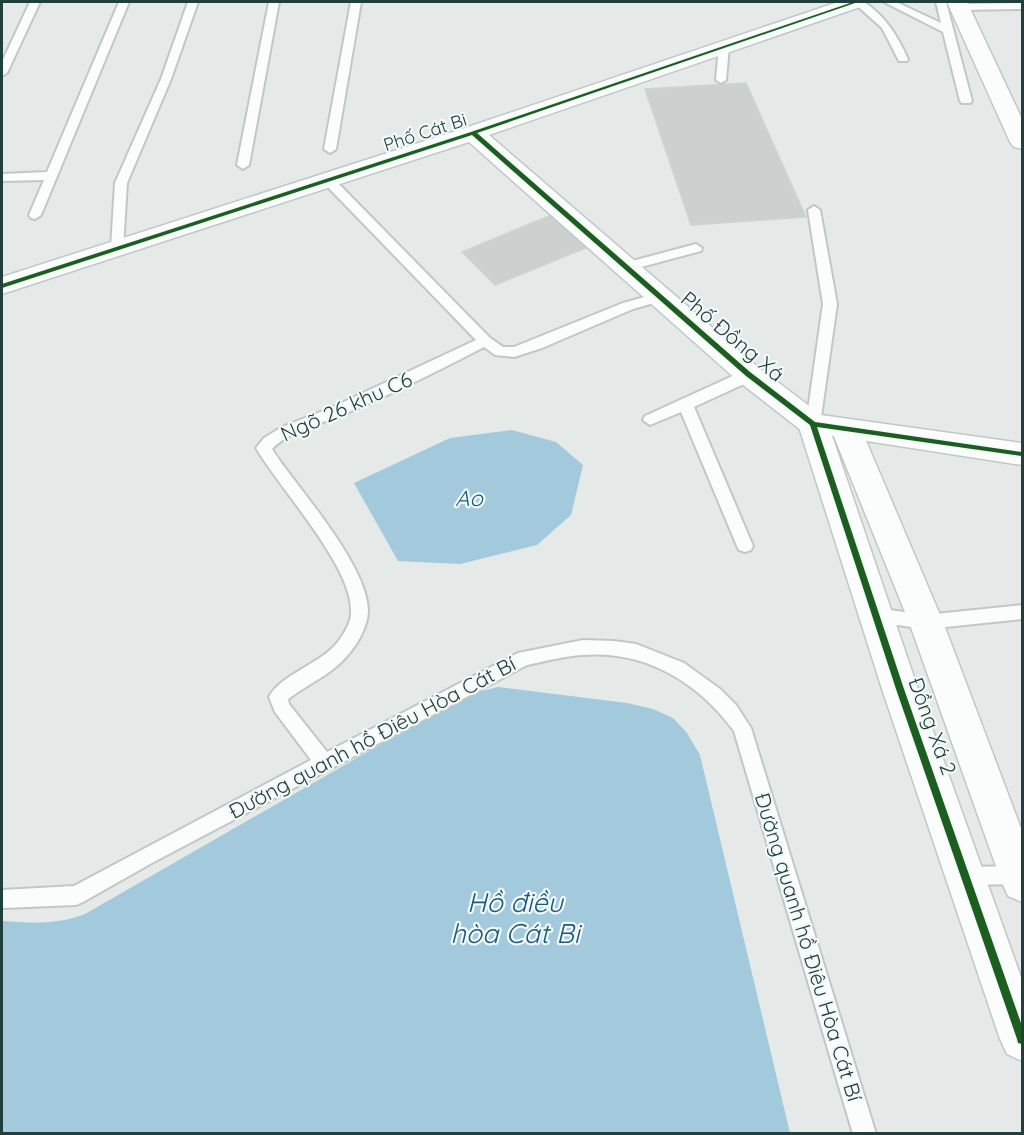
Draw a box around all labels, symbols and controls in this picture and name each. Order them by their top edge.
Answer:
street label: Phố Cát Bi [381,108,469,156]
street label: Phố Đồng Xá [676,285,790,387]
street label: Ngõ 26 khu C6 [276,365,416,447]
water label: Ao [455,484,484,512]
street label: Đường quanh hồ Điêu Hòa Cát Bí [224,650,520,824]
street label: Đồng Xá 2 [903,674,963,778]
street label: Đường quanh hồ Điêu Hòa Cát Bí [750,790,869,1105]
water label: Hồ điều hòa Cát Bi [450,885,583,950]

